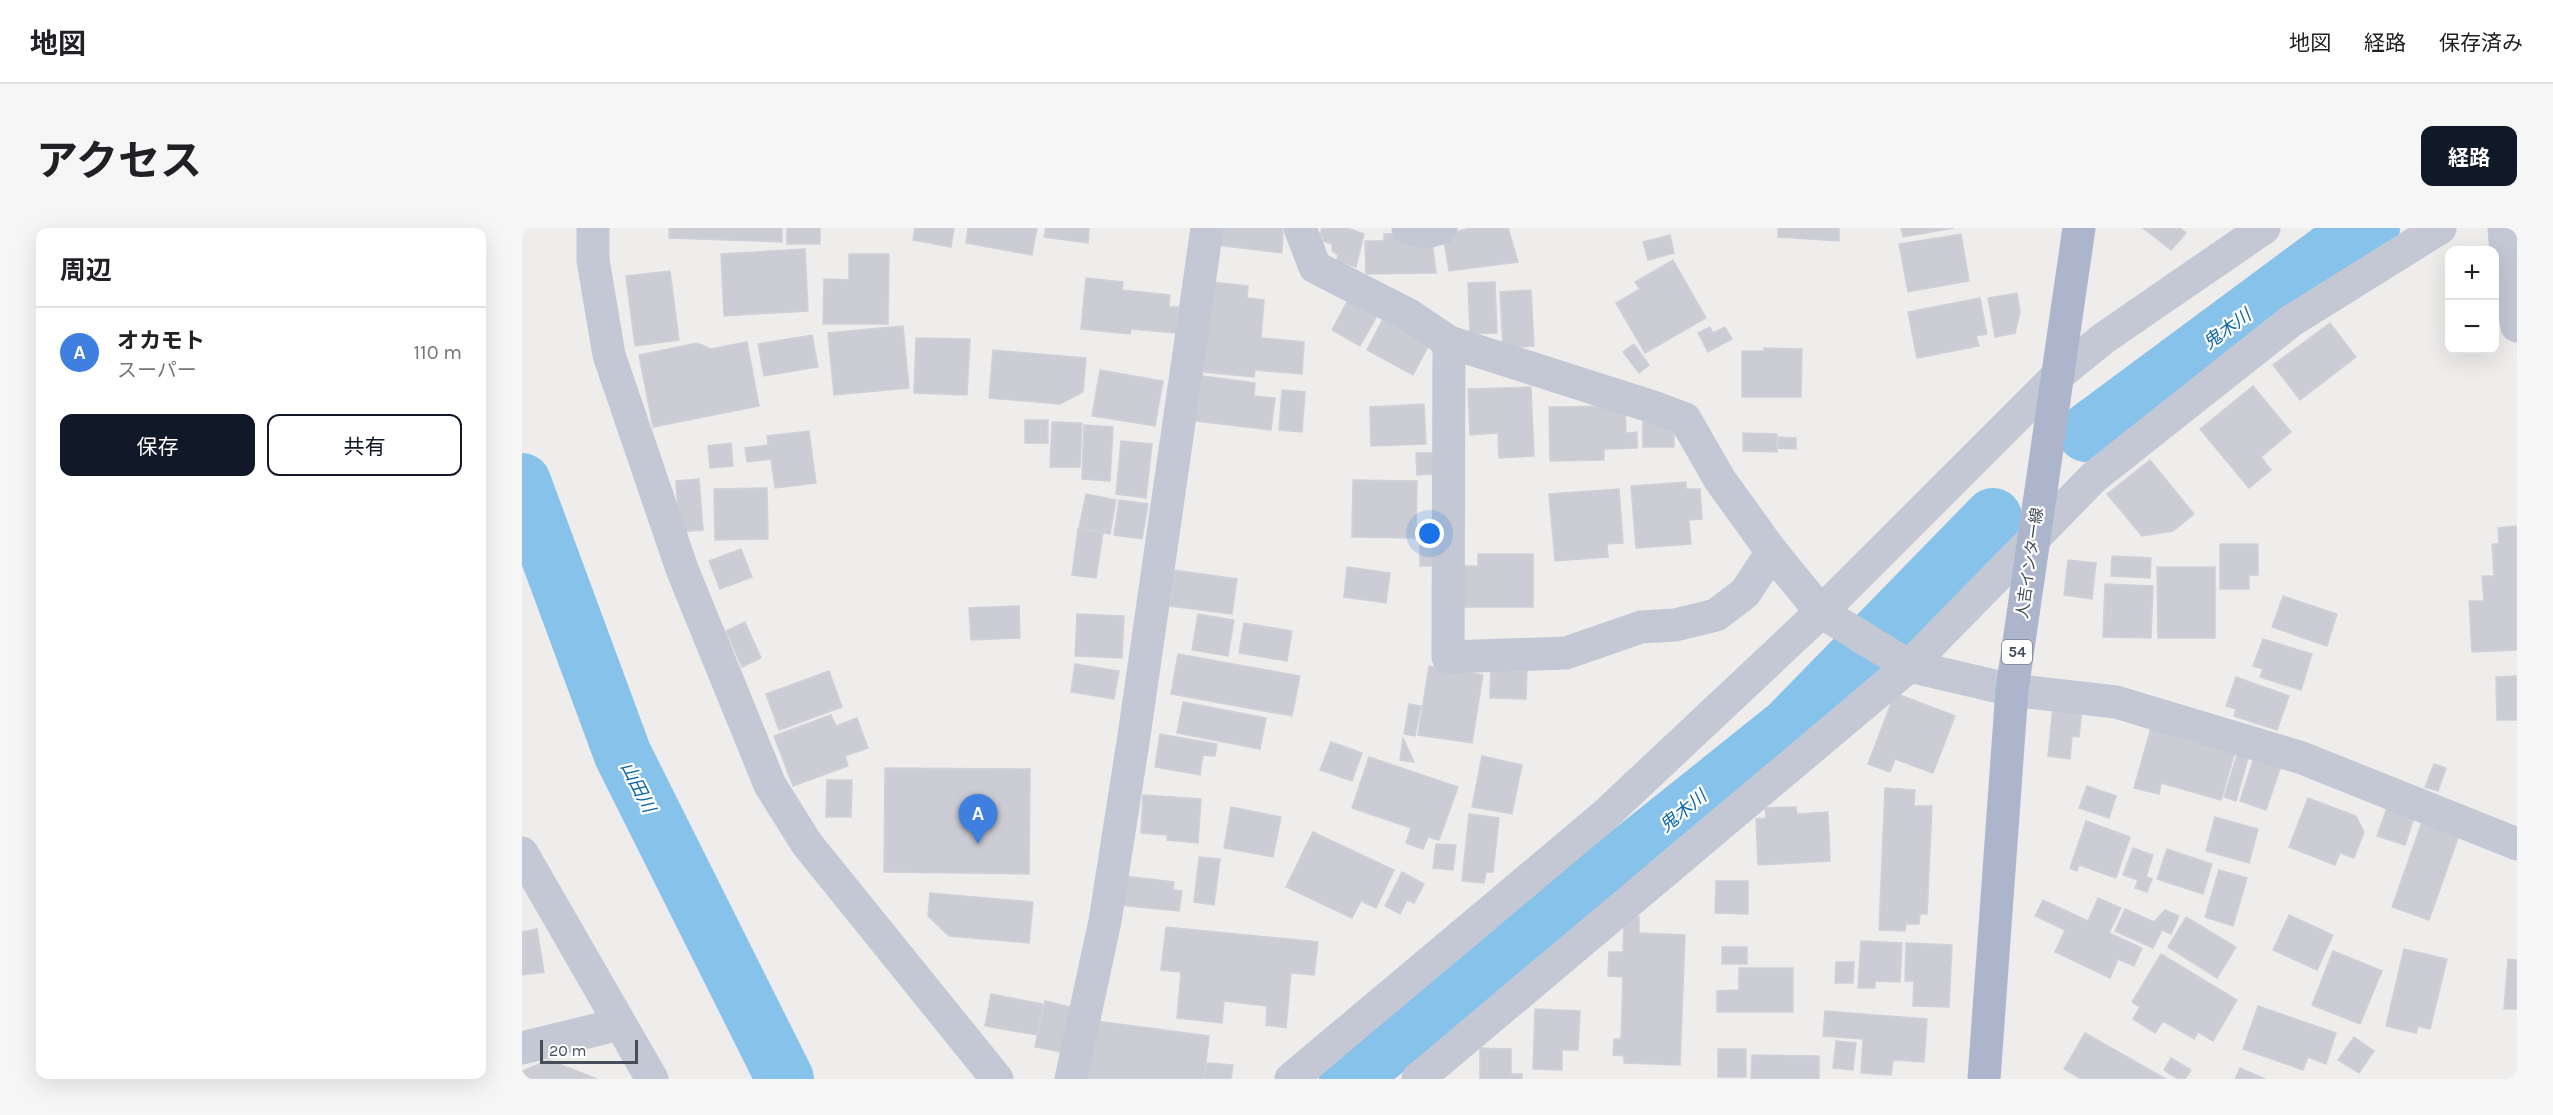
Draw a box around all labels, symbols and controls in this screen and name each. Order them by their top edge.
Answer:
text: 地図 [30,27,86,60]
text: 地図 [2289,31,2331,55]
text: 経路 [2364,31,2406,55]
text: 保存済み [2439,31,2523,55]
button: 経路 [2421,126,2517,186]
text: アクセス [36,136,202,186]
map controls [2445,246,2499,354]
button: + [2445,246,2499,300]
text: 周辺 [60,255,112,286]
button: − [2445,300,2499,354]
water label: 鬼木川 [2199,303,2257,354]
text: オカモト [117,328,205,354]
text: A [73,341,86,364]
text: 110 m [413,341,462,364]
text: スーパー [117,359,197,382]
button: 保存 [60,414,255,476]
button: 共有 [267,414,462,476]
street label: 人吉インター線 [2012,506,2047,620]
your location [1415,519,1444,548]
road number: 54 [2002,640,2032,664]
water label: 山田川 [616,758,661,818]
water label: 鬼木川 [1655,784,1712,837]
pin: A [958,794,998,844]
scale bar [540,1037,638,1064]
text: 20 m [549,1041,587,1060]

